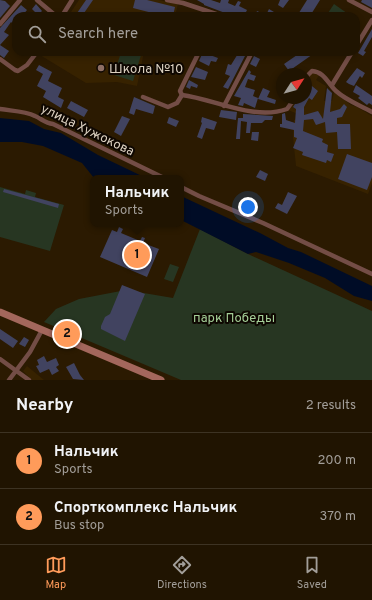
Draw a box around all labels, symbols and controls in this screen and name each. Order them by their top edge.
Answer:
search box [12,12,360,56]
icon: search [26,23,48,45]
text: Search here [58,25,138,44]
place label: Школа №10 [109,62,183,78]
marker: Школа №10 [96,63,106,73]
north arrow [276,68,312,104]
street label: улица Хужокова [38,101,136,160]
popup [90,175,184,227]
text: Нальчик [105,184,169,203]
your location [238,197,258,217]
text: Sports [105,203,143,219]
pin: 1 [124,240,150,270]
park label: парк Победы [193,311,275,327]
pin: 2 [54,319,80,349]
text: Nearby [16,395,73,417]
text: 2 results [306,398,356,414]
text: Нальчик [54,443,119,462]
text: 1 [26,453,32,469]
text: 200 m [317,453,356,469]
text: Sports [54,462,93,478]
text: Спорткомплекс Нальчик [54,499,237,518]
text: 2 [25,509,33,525]
text: 370 m [319,509,356,525]
text: Bus stop [54,518,104,534]
tab: Map [45,554,67,592]
tab: Directions [157,554,207,592]
tab: Saved [297,554,327,592]

